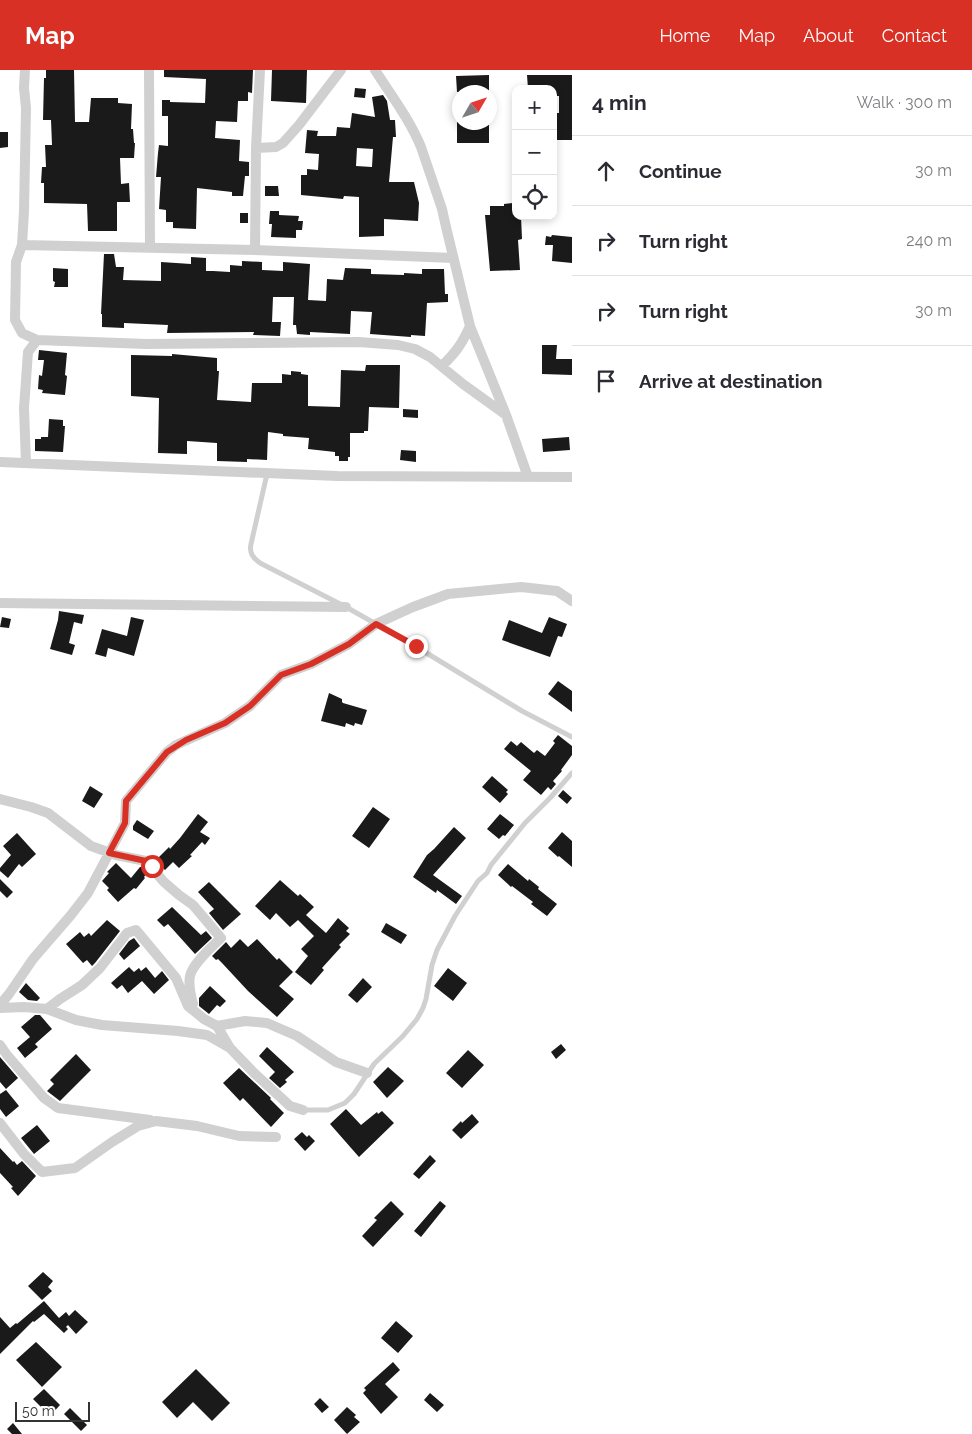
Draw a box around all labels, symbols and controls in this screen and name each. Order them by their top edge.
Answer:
text: Map [25,21,75,50]
text: Home [659,25,710,46]
text: Map [738,25,775,46]
text: About [803,25,854,46]
text: Contact [882,25,947,46]
north arrow [452,85,497,130]
map controls [512,85,557,220]
button: + [512,85,557,130]
text: 4 min [592,90,647,115]
text: Walk · 300 m [856,93,952,112]
button: − [512,130,557,175]
icon: ahead [592,157,620,185]
text: Continue [639,160,722,182]
text: 30 m [915,161,952,180]
button: locate [512,175,557,220]
icon: right [592,227,620,255]
text: Turn right [639,230,728,252]
text: 240 m [906,231,952,250]
icon: right [592,297,620,325]
text: Turn right [639,300,728,322]
text: 30 m [915,301,952,320]
icon: arrive [592,367,620,395]
text: Arrive at destination [639,370,823,392]
route end [405,635,428,658]
route start [141,855,164,878]
scale bar [15,1399,90,1422]
text: 50 m [22,1403,55,1419]

